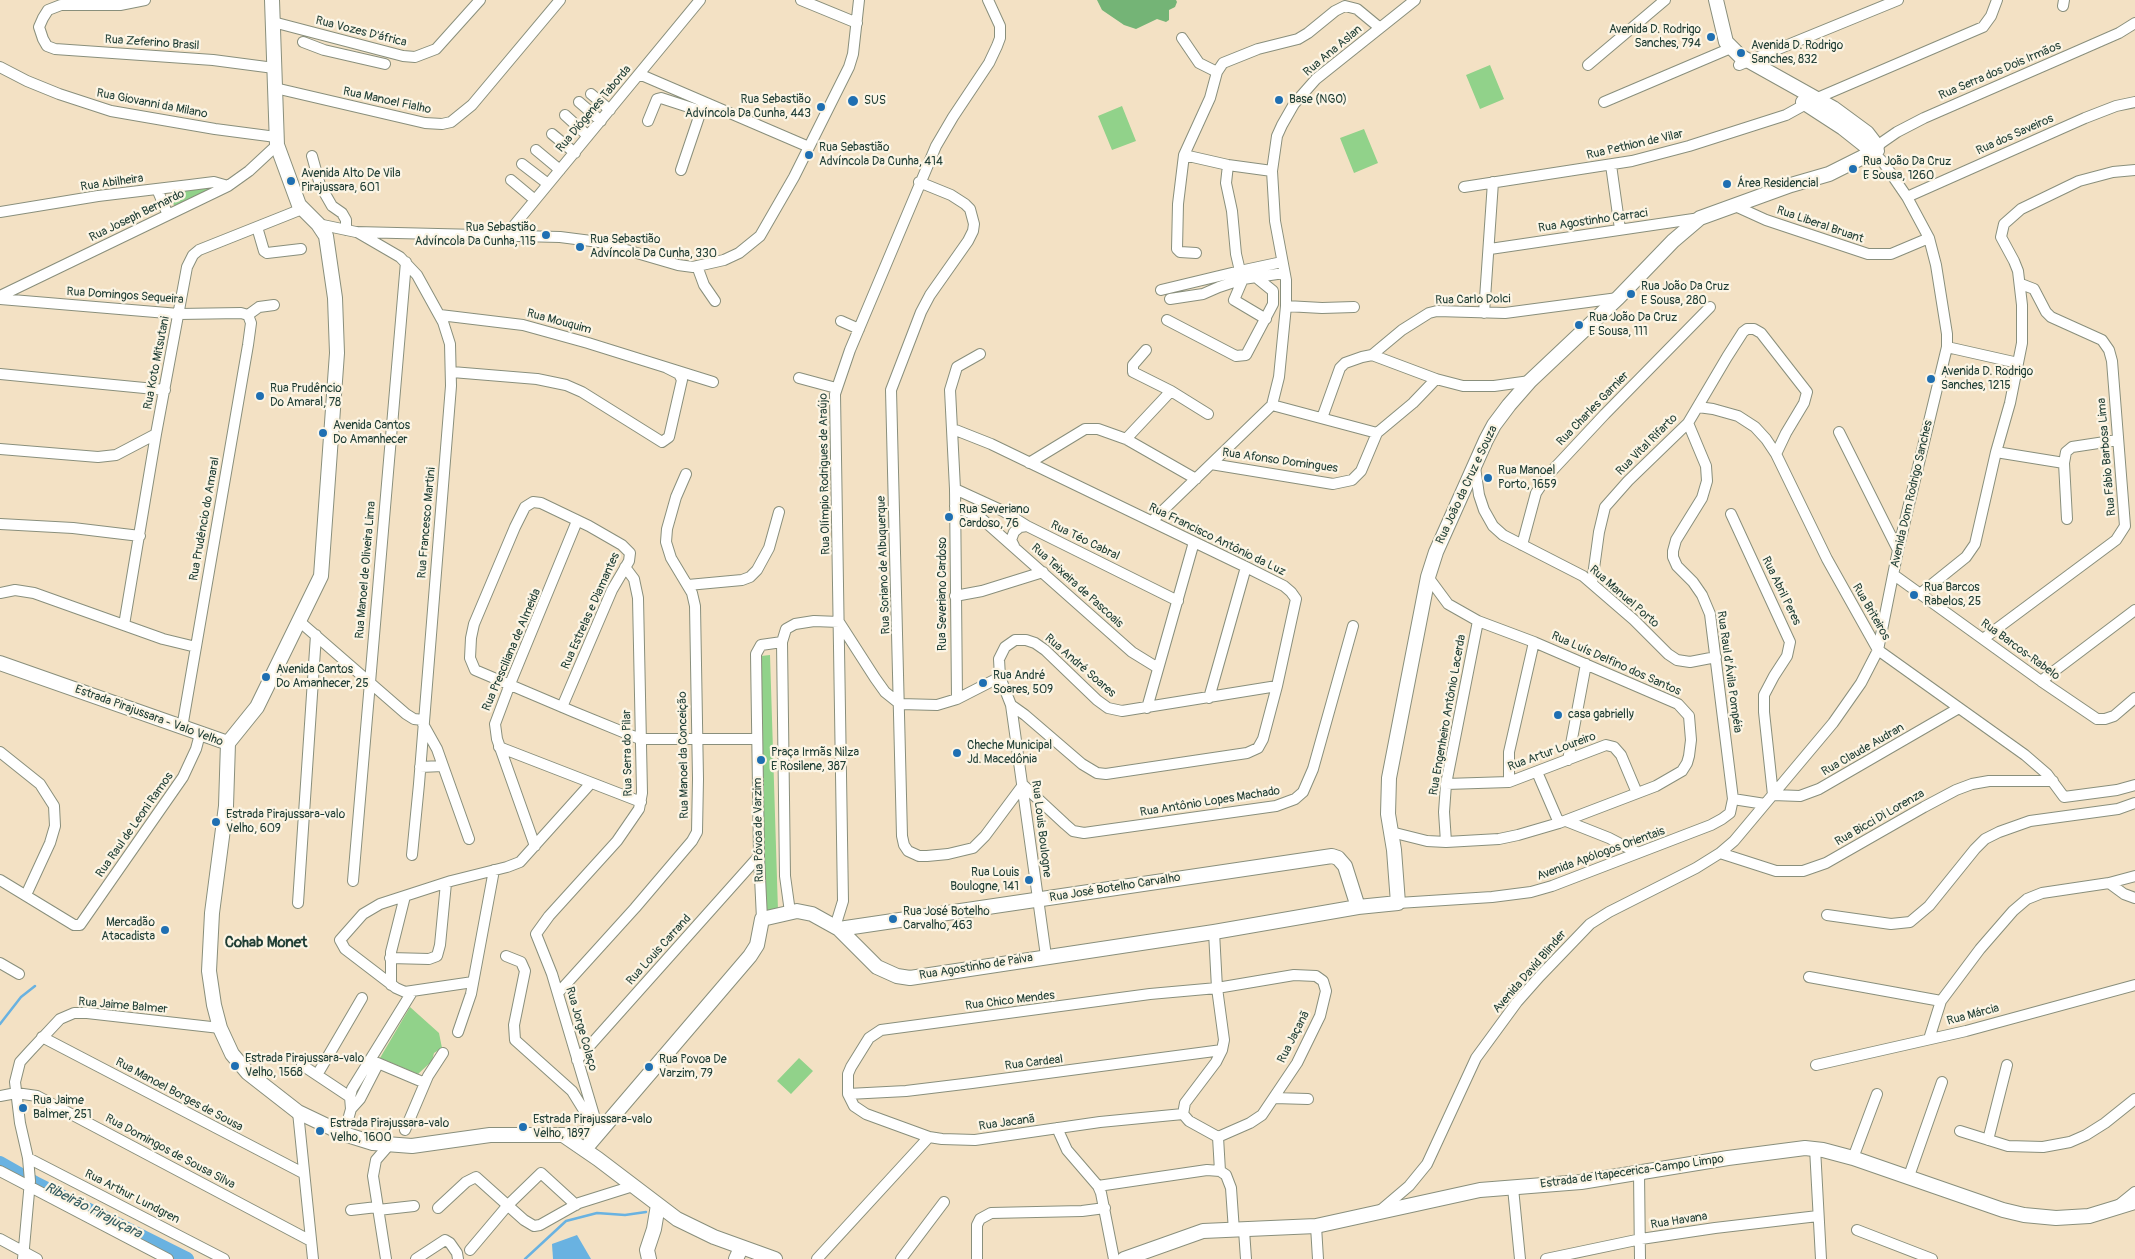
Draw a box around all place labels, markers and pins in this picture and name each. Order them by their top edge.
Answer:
place label: Avenida D. Rodrigo Sanches, 794 [1609,23,1701,51]
marker: Avenida D. Rodrigo Sanches, 794 [1705,31,1717,43]
place label: Avenida D. Rodrigo Sanches, 832 [1751,39,1843,67]
marker: Avenida D. Rodrigo Sanches, 832 [1735,47,1747,59]
place label: Rua Sebastião Advíncola Da Cunha, 443 [685,93,811,121]
place label: Base (NGO) [1289,93,1347,107]
marker: SUS [846,94,860,108]
place label: SUS [864,94,886,108]
marker: Base (NGO) [1273,94,1285,106]
marker: Rua Sebastião Advíncola Da Cunha, 443 [815,101,827,113]
place label: Rua Sebastião Advíncola Da Cunha, 414 [819,141,943,169]
marker: Rua Sebastião Advíncola Da Cunha, 414 [803,149,815,161]
place label: Rua João Da Cruz E Sousa, 1260 [1863,155,1951,183]
marker: Rua João Da Cruz E Sousa, 1260 [1847,163,1859,175]
place label: Avenida Alto De Vila Pirajussara, 601 [301,167,400,195]
marker: Avenida Alto De Vila Pirajussara, 601 [285,175,297,187]
place label: Área Residencial [1737,177,1819,191]
marker: Área Residencial [1721,178,1733,190]
place label: Rua Sebastião Advíncola Da Cunha, 115 [415,221,536,249]
marker: Rua Sebastião Advíncola Da Cunha, 115 [540,229,552,241]
place label: Rua Sebastião Advíncola Da Cunha, 330 [590,233,717,261]
marker: Rua Sebastião Advíncola Da Cunha, 330 [574,241,586,253]
place label: Rua João Da Cruz E Sousa, 280 [1641,280,1729,308]
marker: Rua João Da Cruz E Sousa, 280 [1625,288,1637,300]
place label: Rua João Da Cruz E Sousa, 111 [1589,311,1677,339]
marker: Rua João Da Cruz E Sousa, 111 [1573,319,1585,331]
place label: Avenida D. Rodrigo Sanches, 1215 [1941,365,2033,393]
marker: Avenida D. Rodrigo Sanches, 1215 [1925,373,1937,385]
place label: Rua Prudêncio Do Amaral, 78 [270,382,342,410]
marker: Rua Prudêncio Do Amaral, 78 [254,390,266,402]
place label: Avenida Cantos Do Amanhecer [333,419,410,447]
marker: Avenida Cantos Do Amanhecer [317,427,329,439]
place label: Rua Manoel Porto, 1659 [1498,464,1557,492]
marker: Rua Manoel Porto, 1659 [1482,472,1494,484]
place label: Rua Severiano Cardoso, 76 [959,503,1030,531]
marker: Rua Severiano Cardoso, 76 [943,511,955,523]
place label: Rua Barcos Rabelos, 25 [1924,581,1981,609]
marker: Rua Barcos Rabelos, 25 [1908,589,1920,601]
place label: Avenida Cantos Do Amanhecer, 25 [276,663,369,691]
place label: Rua André Soares, 509 [993,669,1053,697]
marker: Avenida Cantos Do Amanhecer, 25 [260,671,272,683]
marker: Rua André Soares, 509 [977,677,989,689]
place label: casa gabrielly [1568,708,1634,722]
marker: casa gabrielly [1552,709,1564,721]
place label: Cheche Municipal Jd. Macedônia [967,739,1052,767]
place label: Praça Irmãs Nilza E Rosilene, 387 [771,746,859,774]
marker: Cheche Municipal Jd. Macedônia [951,747,963,759]
marker: Praça Irmãs Nilza E Rosilene, 387 [755,754,767,766]
place label: Estrada Pirajussara-valo Velho, 609 [226,808,345,836]
marker: Estrada Pirajussara-valo Velho, 609 [210,816,222,828]
place label: Rua Louis Boulogne, 141 [950,866,1019,894]
marker: Rua Louis Boulogne, 141 [1023,874,1035,886]
place label: Rua José Botelho Carvalho, 463 [903,905,990,933]
marker: Rua José Botelho Carvalho, 463 [887,913,899,925]
place label: Mercadão Atacadista [101,916,155,944]
marker: Mercadão Atacadista [159,924,171,936]
place label: Estrada Pirajussara-valo Velho, 1568 [245,1052,364,1080]
place label: Rua Povoa De Varzim, 79 [659,1053,727,1081]
marker: Estrada Pirajussara-valo Velho, 1568 [229,1060,241,1072]
marker: Rua Povoa De Varzim, 79 [643,1061,655,1073]
place label: Rua Jaime Balmer, 251 [33,1094,92,1122]
marker: Rua Jaime Balmer, 251 [17,1102,29,1114]
place label: Estrada Pirajussara-valo Velho, 1897 [533,1113,652,1141]
place label: Estrada Pirajussara-valo Velho, 1600 [330,1117,449,1145]
marker: Estrada Pirajussara-valo Velho, 1897 [517,1121,529,1133]
marker: Estrada Pirajussara-valo Velho, 1600 [314,1125,326,1137]

